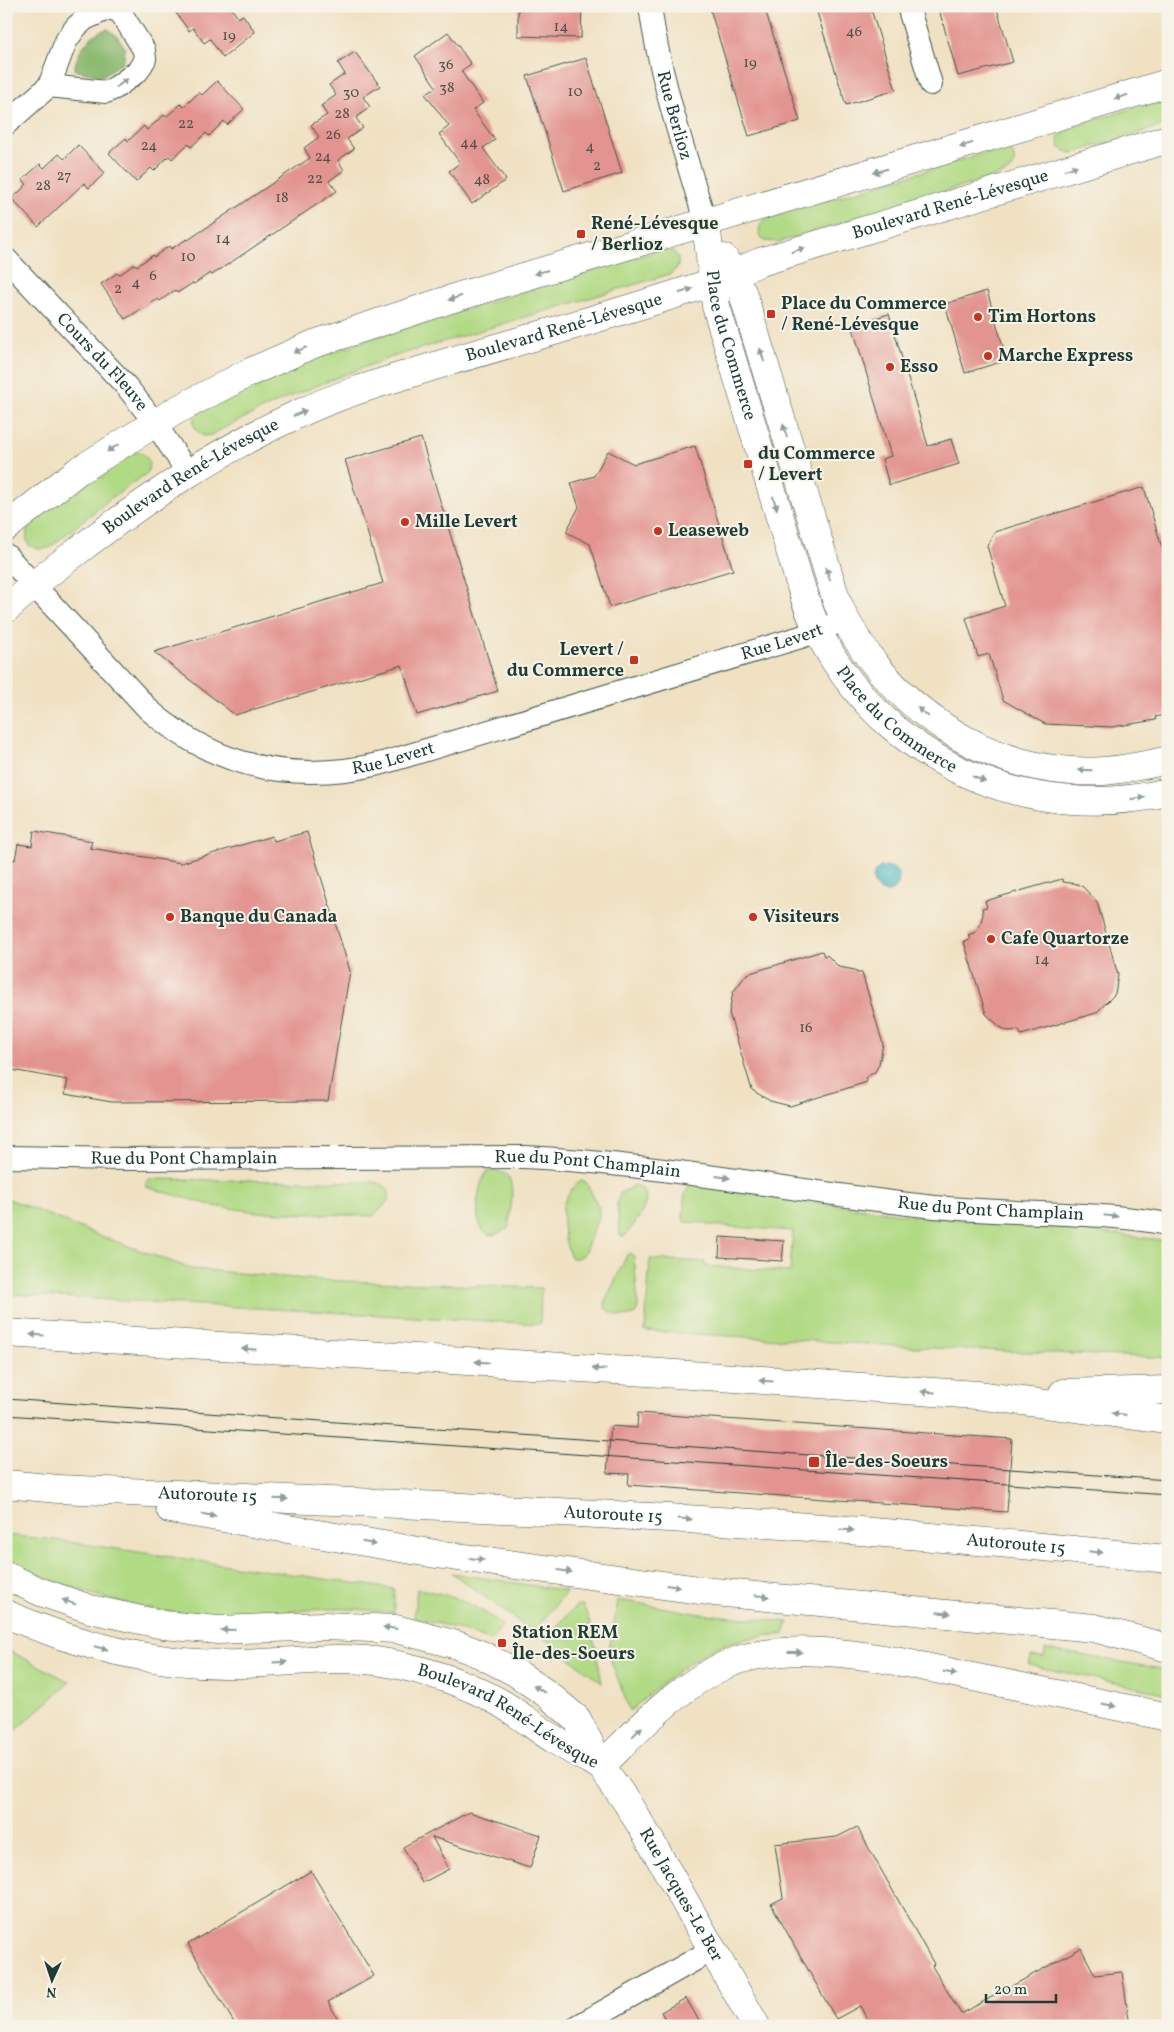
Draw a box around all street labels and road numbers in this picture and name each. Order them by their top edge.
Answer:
street label: Rue Berlioz [650,68,698,163]
street label: Boulevard René-Lévesque [849,163,1052,246]
street label: Place du Commerce [699,269,762,423]
street label: Boulevard René-Lévesque [463,287,665,369]
street label: Cours du Fleuve [51,307,154,417]
street label: Boulevard René-Lévesque [97,412,283,541]
street label: Rue Levert [738,617,827,667]
street label: Place du Commerce [830,661,961,780]
street label: Rue Levert [350,736,438,781]
street label: Rue du Pont Champlain [494,1144,683,1185]
street label: Rue du Pont Champlain [90,1146,278,1172]
street label: Rue du Pont Champlain [896,1190,1085,1227]
street label: Autoroute 15 [157,1481,258,1510]
street label: Autoroute 15 [563,1500,664,1530]
street label: Autoroute 15 [965,1527,1067,1562]
street label: Boulevard René-Lévesque [414,1658,603,1775]
street label: Rue Jacques-Le Ber [633,1823,729,1967]

